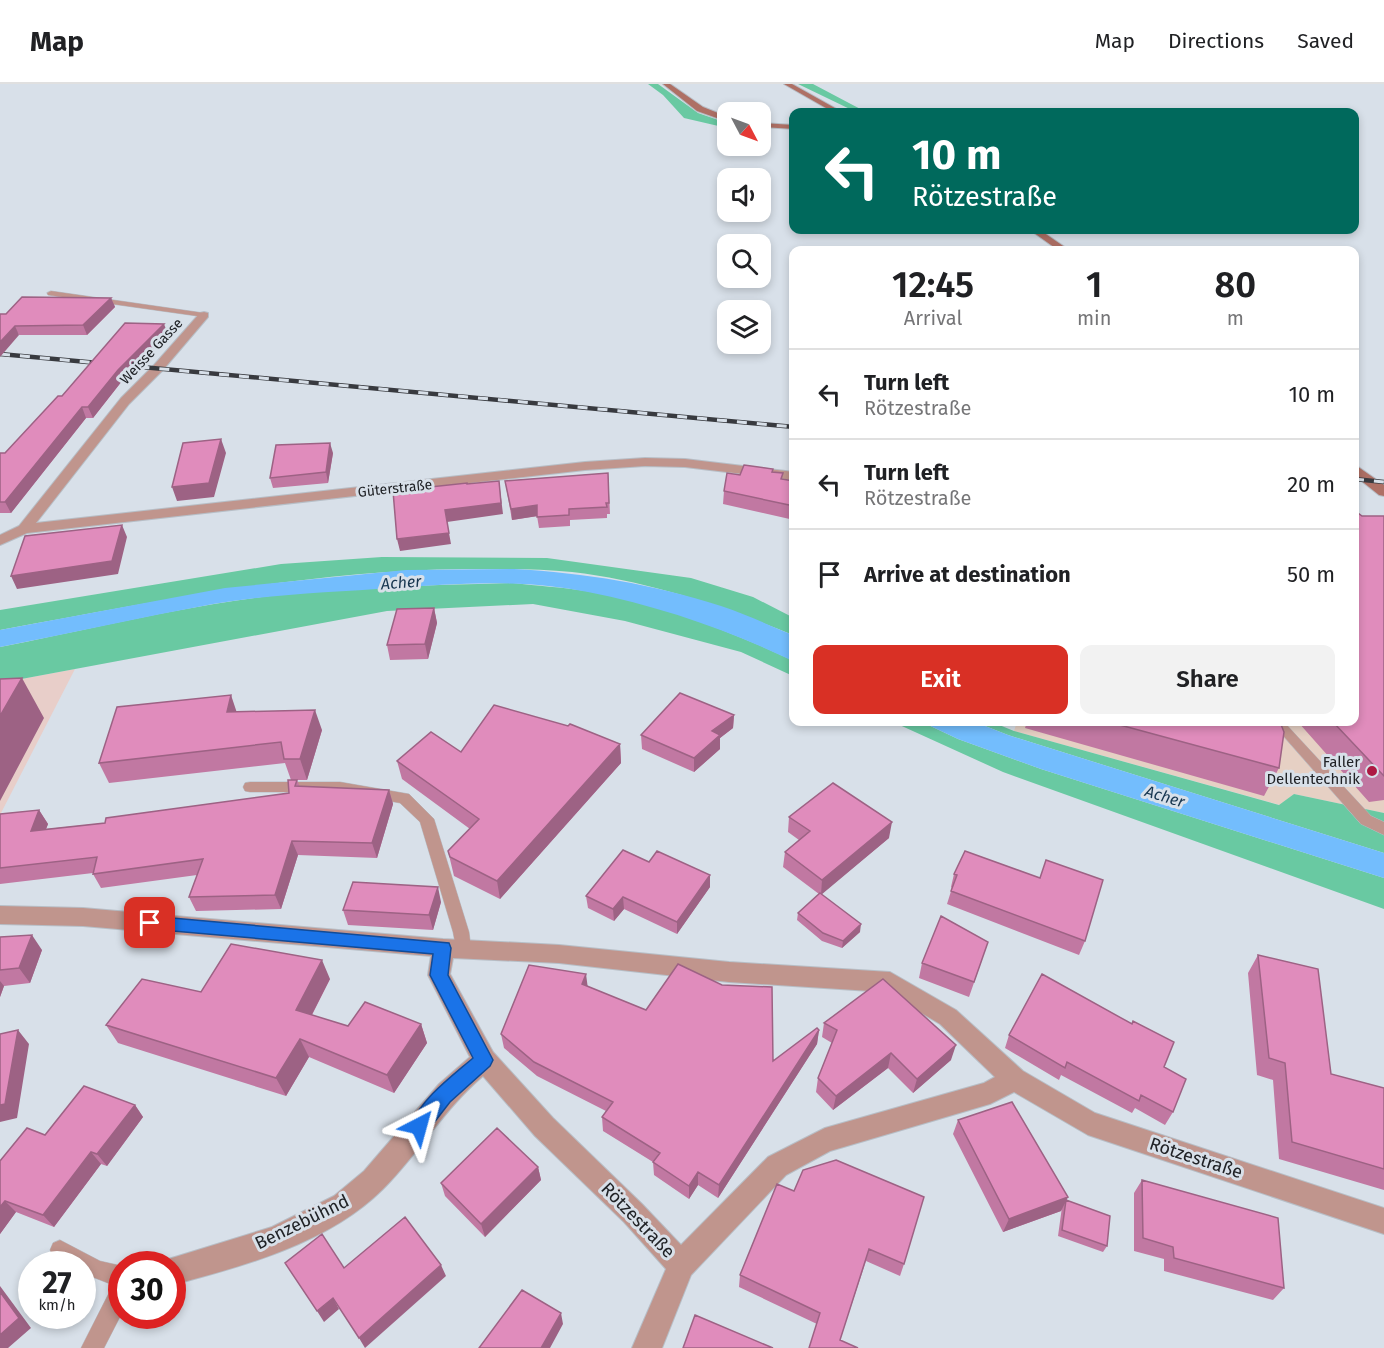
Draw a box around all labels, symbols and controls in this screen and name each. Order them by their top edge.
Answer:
text: Map [30,25,84,58]
text: Map [1095,28,1135,54]
text: Directions [1168,28,1264,54]
text: Saved [1297,28,1354,54]
north arrow [717,102,771,156]
map controls [717,102,771,354]
text: 10 m [912,130,1002,180]
icon: left [813,132,891,210]
button: sound [717,168,771,222]
text: Rötzestraße [912,181,1057,213]
button: search [717,234,771,288]
text: 12:45 [892,263,974,307]
text: 1 [1086,263,1102,307]
text: 80 [1214,263,1256,307]
button: layers [717,300,771,354]
text: Arrival [904,306,962,330]
text: min [1077,306,1111,330]
text: m [1227,306,1244,330]
street label: Weisse Gasse [116,315,186,388]
text: Turn left [864,369,949,396]
icon: left [813,378,846,411]
text: 10 m [1289,381,1335,408]
text: Rötzestraße [864,396,971,420]
text: Turn left [864,459,949,486]
icon: left [813,468,846,501]
text: 20 m [1287,471,1335,498]
street label: Güterstraße [357,476,433,501]
text: Rötzestraße [864,486,971,510]
icon: arrive [813,558,846,591]
text: Arrive at destination [864,561,1071,588]
text: 50 m [1287,561,1335,588]
water label: Acher [379,572,423,593]
button: Exit [813,645,1068,714]
button: Share [1080,645,1335,714]
place label: Faller Dellentechnik [1266,753,1360,788]
marker: Faller Dellentechnik [1365,764,1379,778]
water label: Acher [1142,781,1188,812]
pin [124,897,175,948]
icon: arrive [133,906,166,939]
position arrow [387,1094,451,1158]
street label: Rötzestraße [1147,1133,1245,1183]
street label: Rötzestraße [597,1178,679,1262]
street label: Benzebühnd [251,1190,353,1254]
speed limit sign: 30 [108,1251,186,1329]
text: 27 [42,1265,72,1301]
text: km/h [38,1296,76,1314]

